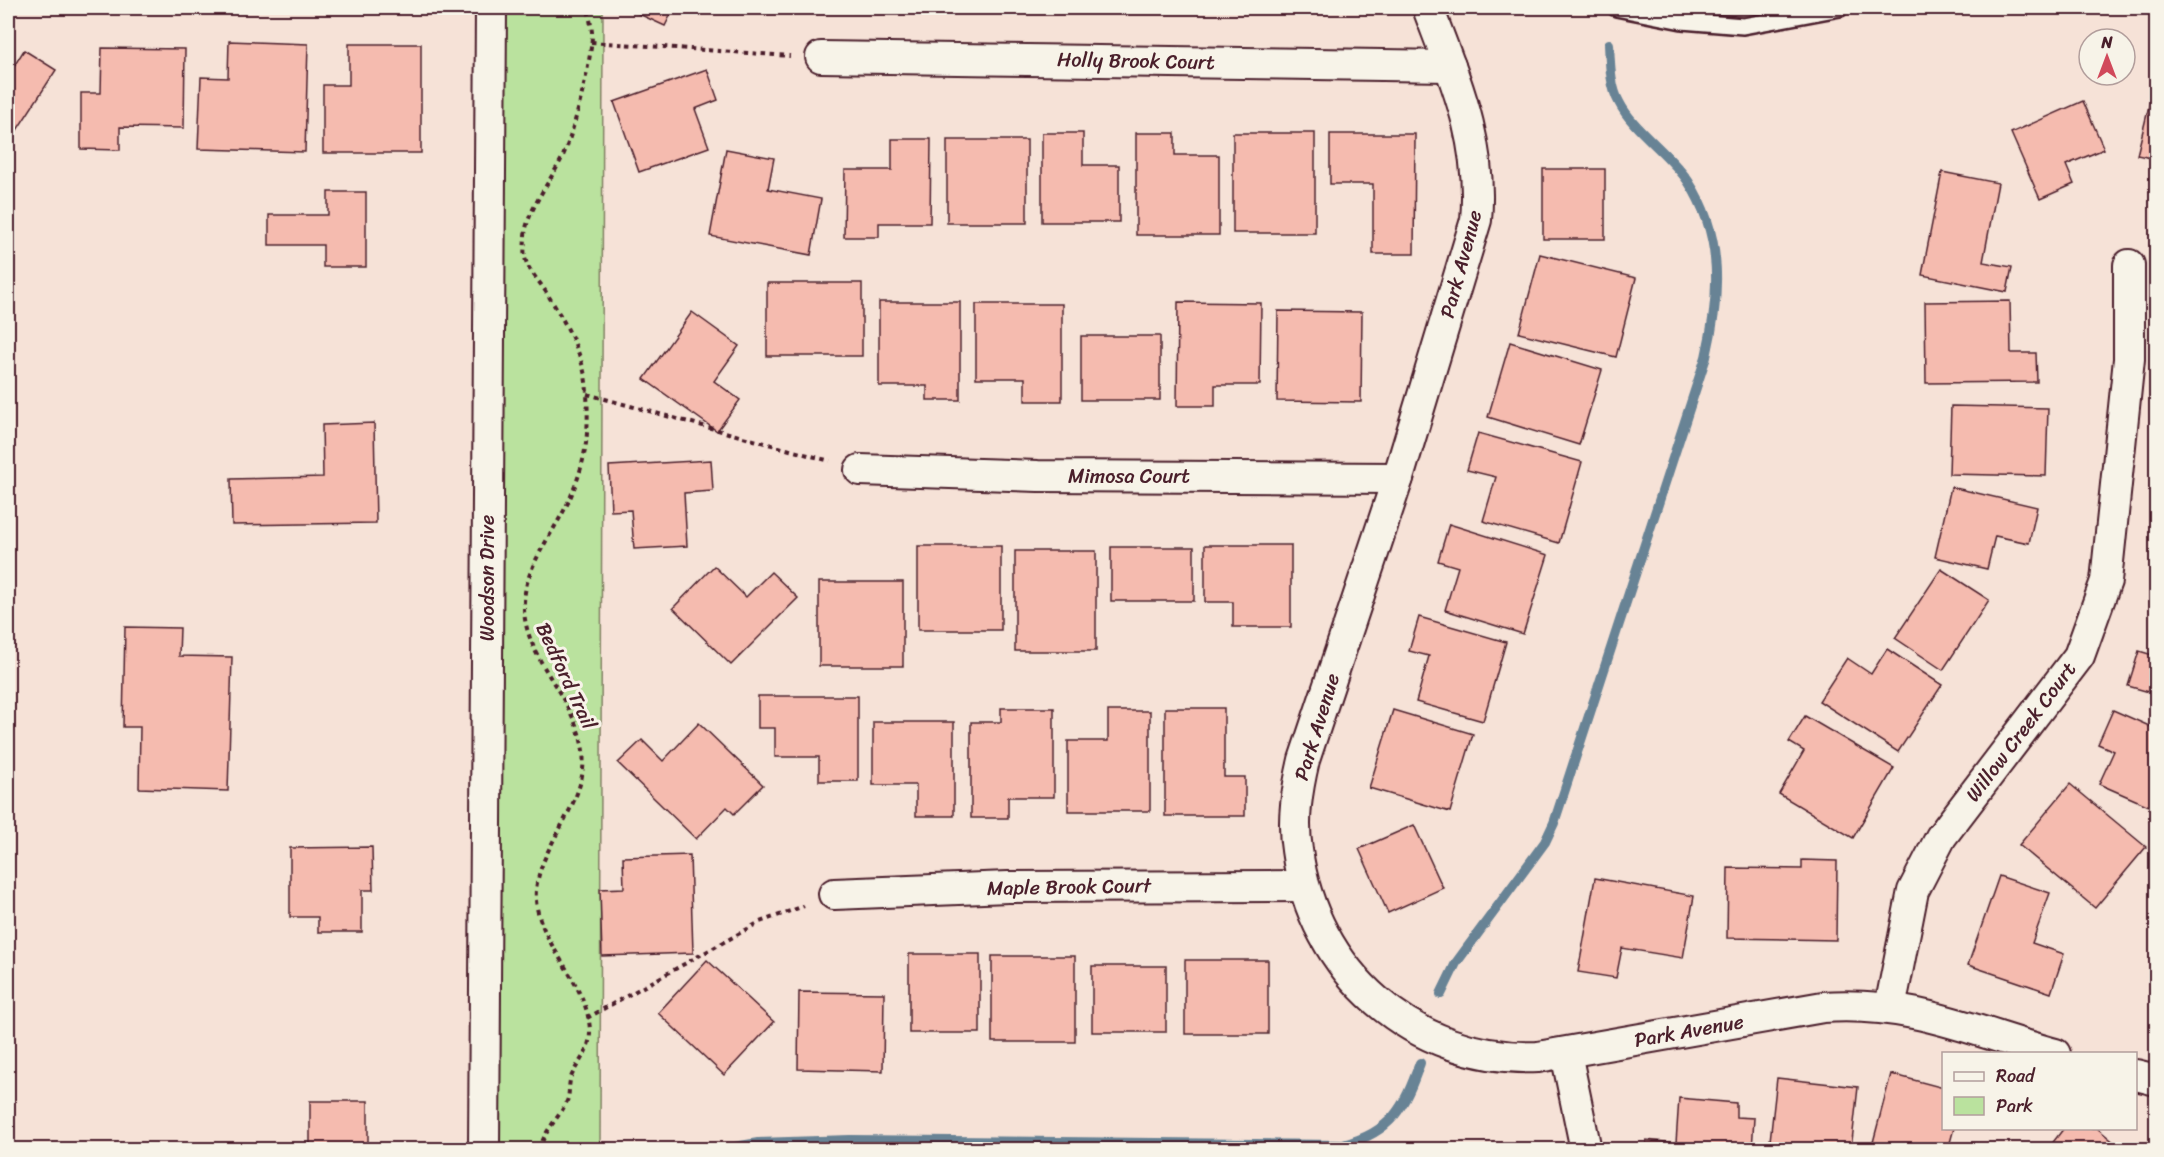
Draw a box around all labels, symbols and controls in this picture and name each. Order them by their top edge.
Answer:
north arrow [2077,27,2137,87]
text: N [2100,28,2113,57]
street label: Holly Brook Court [1057,42,1215,80]
street label: Park Avenue [1430,206,1492,322]
street label: Mimosa Court [1068,459,1190,494]
street label: Woodson Drive [470,515,505,641]
street label: Bedford Trail [526,616,606,736]
street label: Willow Creek Court [1956,654,2086,810]
street label: Park Avenue [1284,669,1350,785]
street label: Maple Brook Court [987,868,1152,906]
street label: Park Avenue [1631,1004,1747,1058]
legend [1942,1052,2137,1130]
text: Road [1996,1060,2036,1092]
text: Park [1996,1090,2033,1122]

